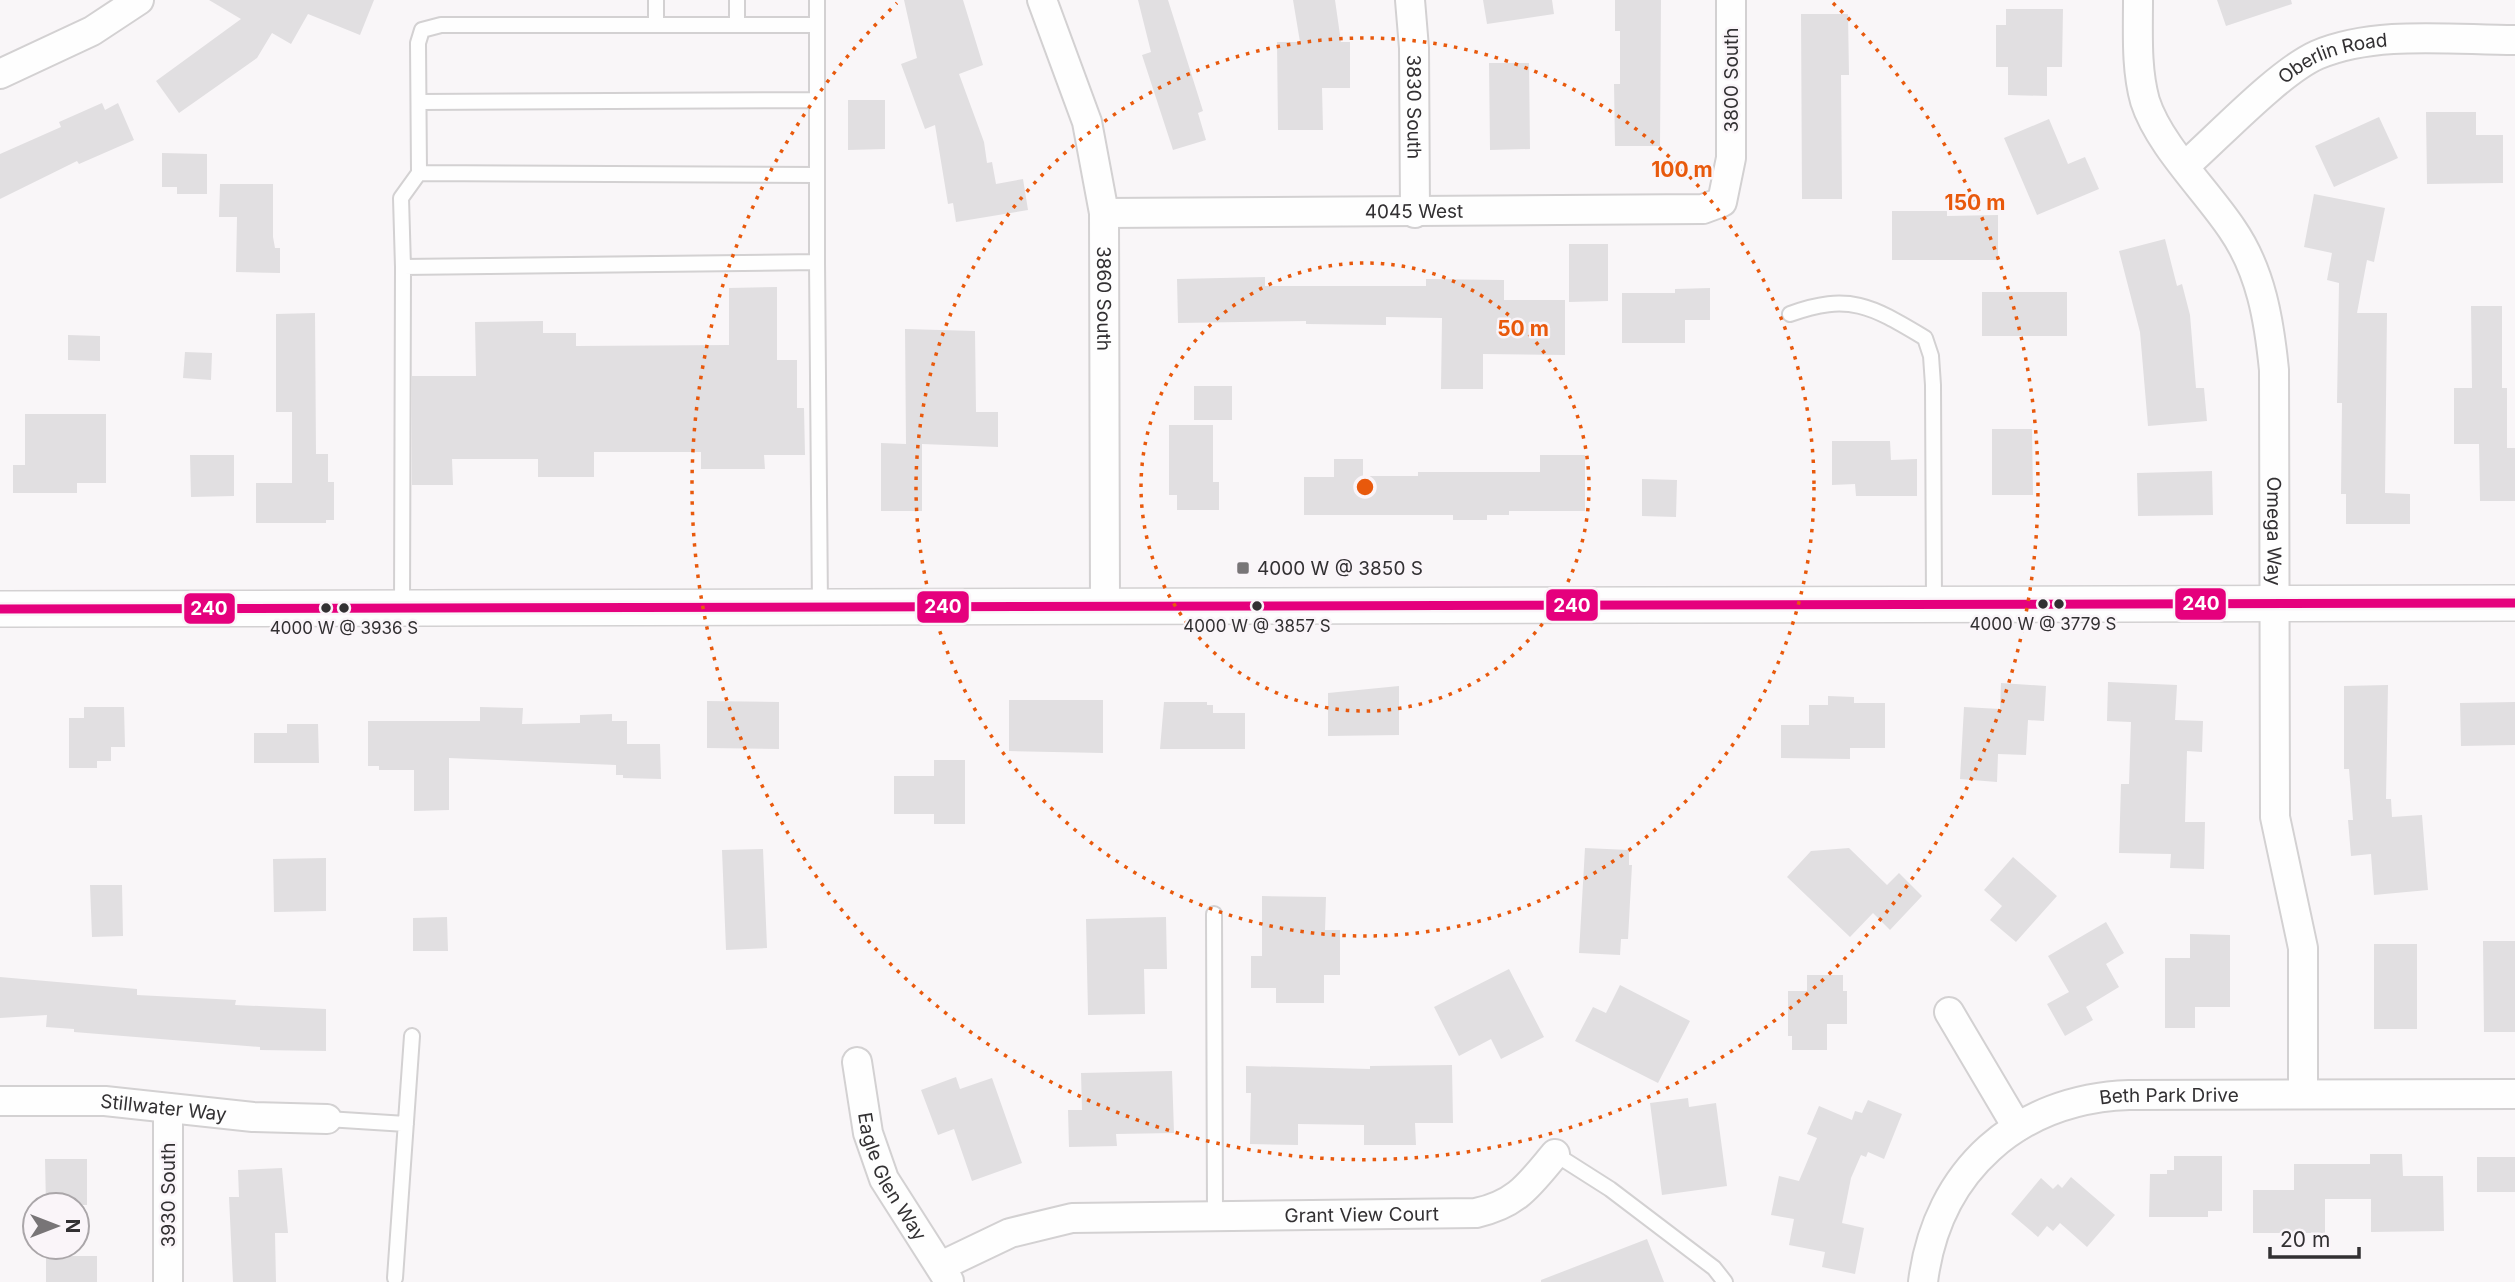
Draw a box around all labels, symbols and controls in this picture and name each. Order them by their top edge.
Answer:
street label: 3800 South [1720,27,1743,133]
street label: Oberlin Road [2273,28,2388,88]
street label: 3830 South [1403,54,1426,159]
text: 100 m [1651,157,1713,182]
text: 150 m [1945,190,2005,215]
street label: 4045 West [1365,199,1463,223]
street label: 3860 South [1093,246,1116,351]
text: 50 m [1497,316,1549,341]
centre of rings [1353,475,1377,499]
street label: Omega Way [2263,477,2286,586]
place label: 4000 W @ 3850 S [1257,557,1423,580]
marker: 4000 W @ 3850 S [1235,560,1251,576]
line badge: 240 [2174,587,2227,621]
line badge: 240 [1545,588,1599,622]
line badge: 240 [916,590,970,624]
line badge: 240 [183,592,236,625]
text: 240 [2182,592,2220,615]
text: 240 [1553,594,1591,617]
text: 240 [924,595,962,618]
text: 240 [190,597,228,620]
marker: 4000 W @ 3779 S [2036,597,2050,611]
unlabelled marker [2052,597,2066,611]
marker: 4000 W @ 3857 S [1250,599,1264,613]
unlabelled marker [319,601,333,615]
marker: 4000 W @ 3936 S [337,601,351,615]
place label: 4000 W @ 3779 S [1970,614,2116,634]
place label: 4000 W @ 3857 S [1183,616,1331,636]
place label: 4000 W @ 3936 S [270,618,418,638]
street label: Beth Park Drive [2098,1083,2239,1109]
street label: Stillwater Way [99,1089,228,1126]
street label: Eagle Glen Way [853,1111,932,1245]
street label: 3930 South [157,1143,180,1247]
north arrow [21,1191,91,1261]
street label: Grant View Court [1284,1202,1439,1227]
scale bar [2270,1216,2359,1260]
text: N [61,1219,84,1233]
text: 20 m [2280,1227,2330,1252]

